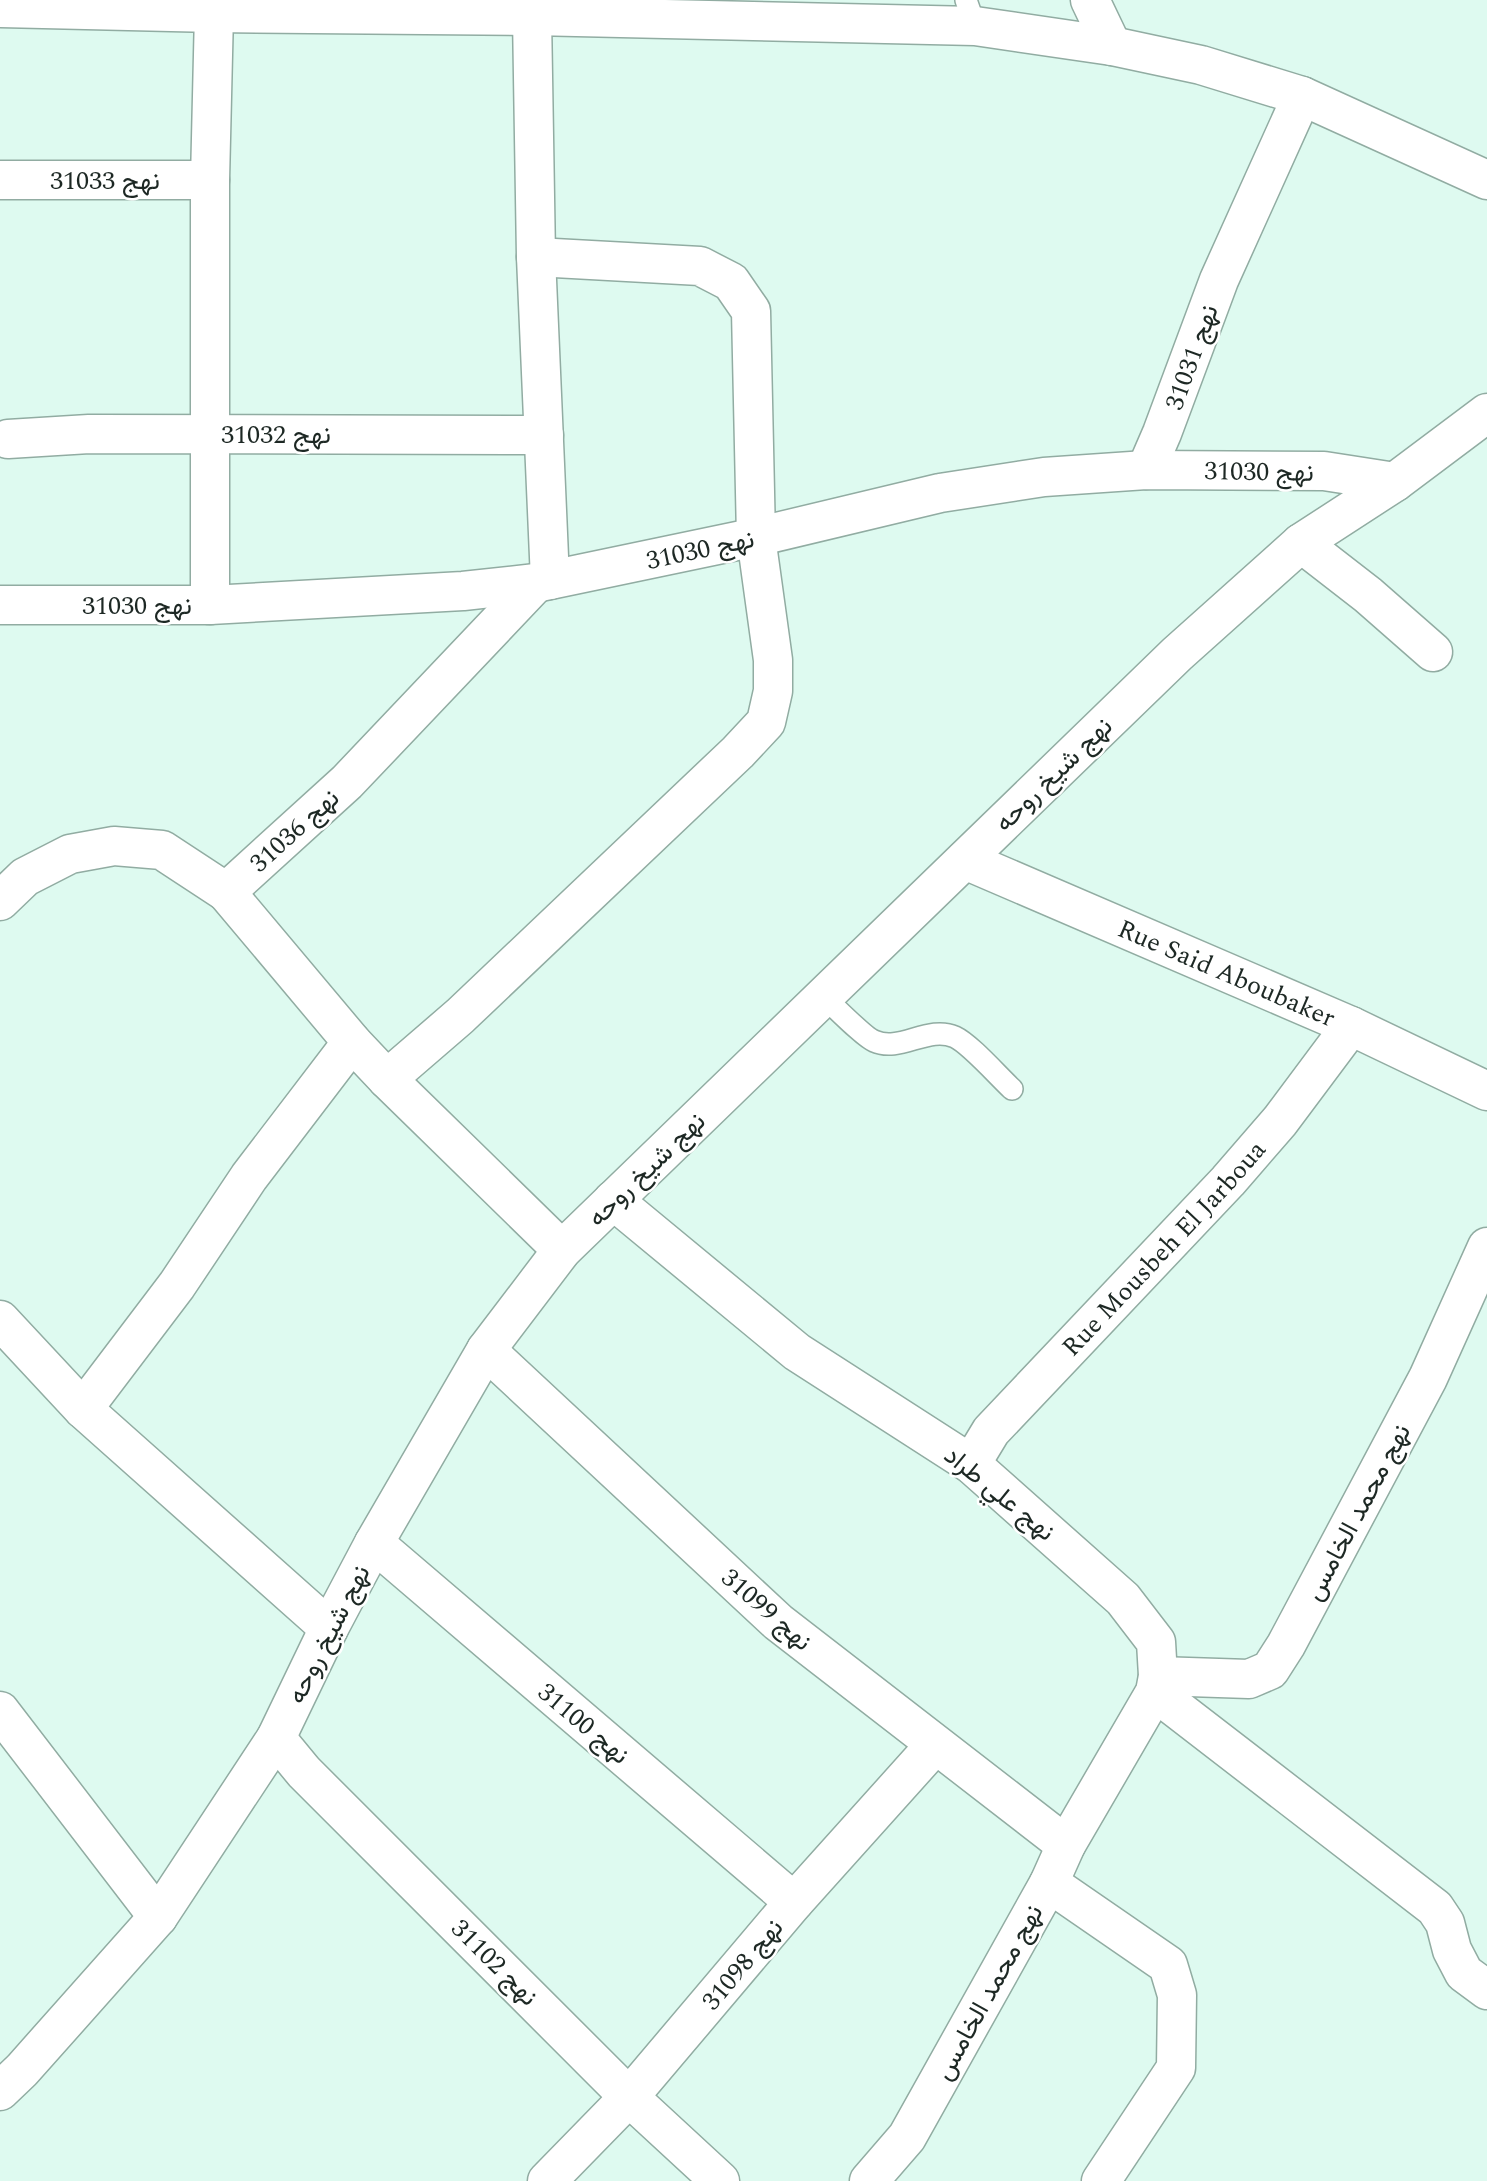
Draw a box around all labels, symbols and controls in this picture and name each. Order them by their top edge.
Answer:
street label: نهج 31033 [50,161,160,201]
street label: نهج 31031 [1154,299,1230,416]
street label: نهج 31032 [221,415,331,455]
street label: نهج 31030 [1204,451,1314,493]
street label: نهج 31030 [642,519,758,581]
street label: نهج 31030 [82,586,192,626]
street label: نهج شيخ روحه [985,708,1122,842]
street label: نهج 31036 [240,779,349,882]
street label: Rue Said Aboubaker [1111,909,1342,1038]
street label: نهج شيخ روحه [578,1103,715,1237]
street label: Rue Mousbeh El Jarboua [1052,1131,1276,1366]
street label: نهج محمد الخامس [1294,1417,1421,1608]
street label: نهج علي طراد [935,1436,1064,1551]
street label: نهج شيخ روحه [277,1558,381,1711]
street label: نهج 31099 [712,1559,821,1661]
street label: نهج 31100 [528,1673,638,1774]
street label: نهج محمد الخامس [924,1897,1054,2088]
street label: نهج 31102 [441,1910,547,2016]
street label: نهج 31098 [692,1910,793,2020]

